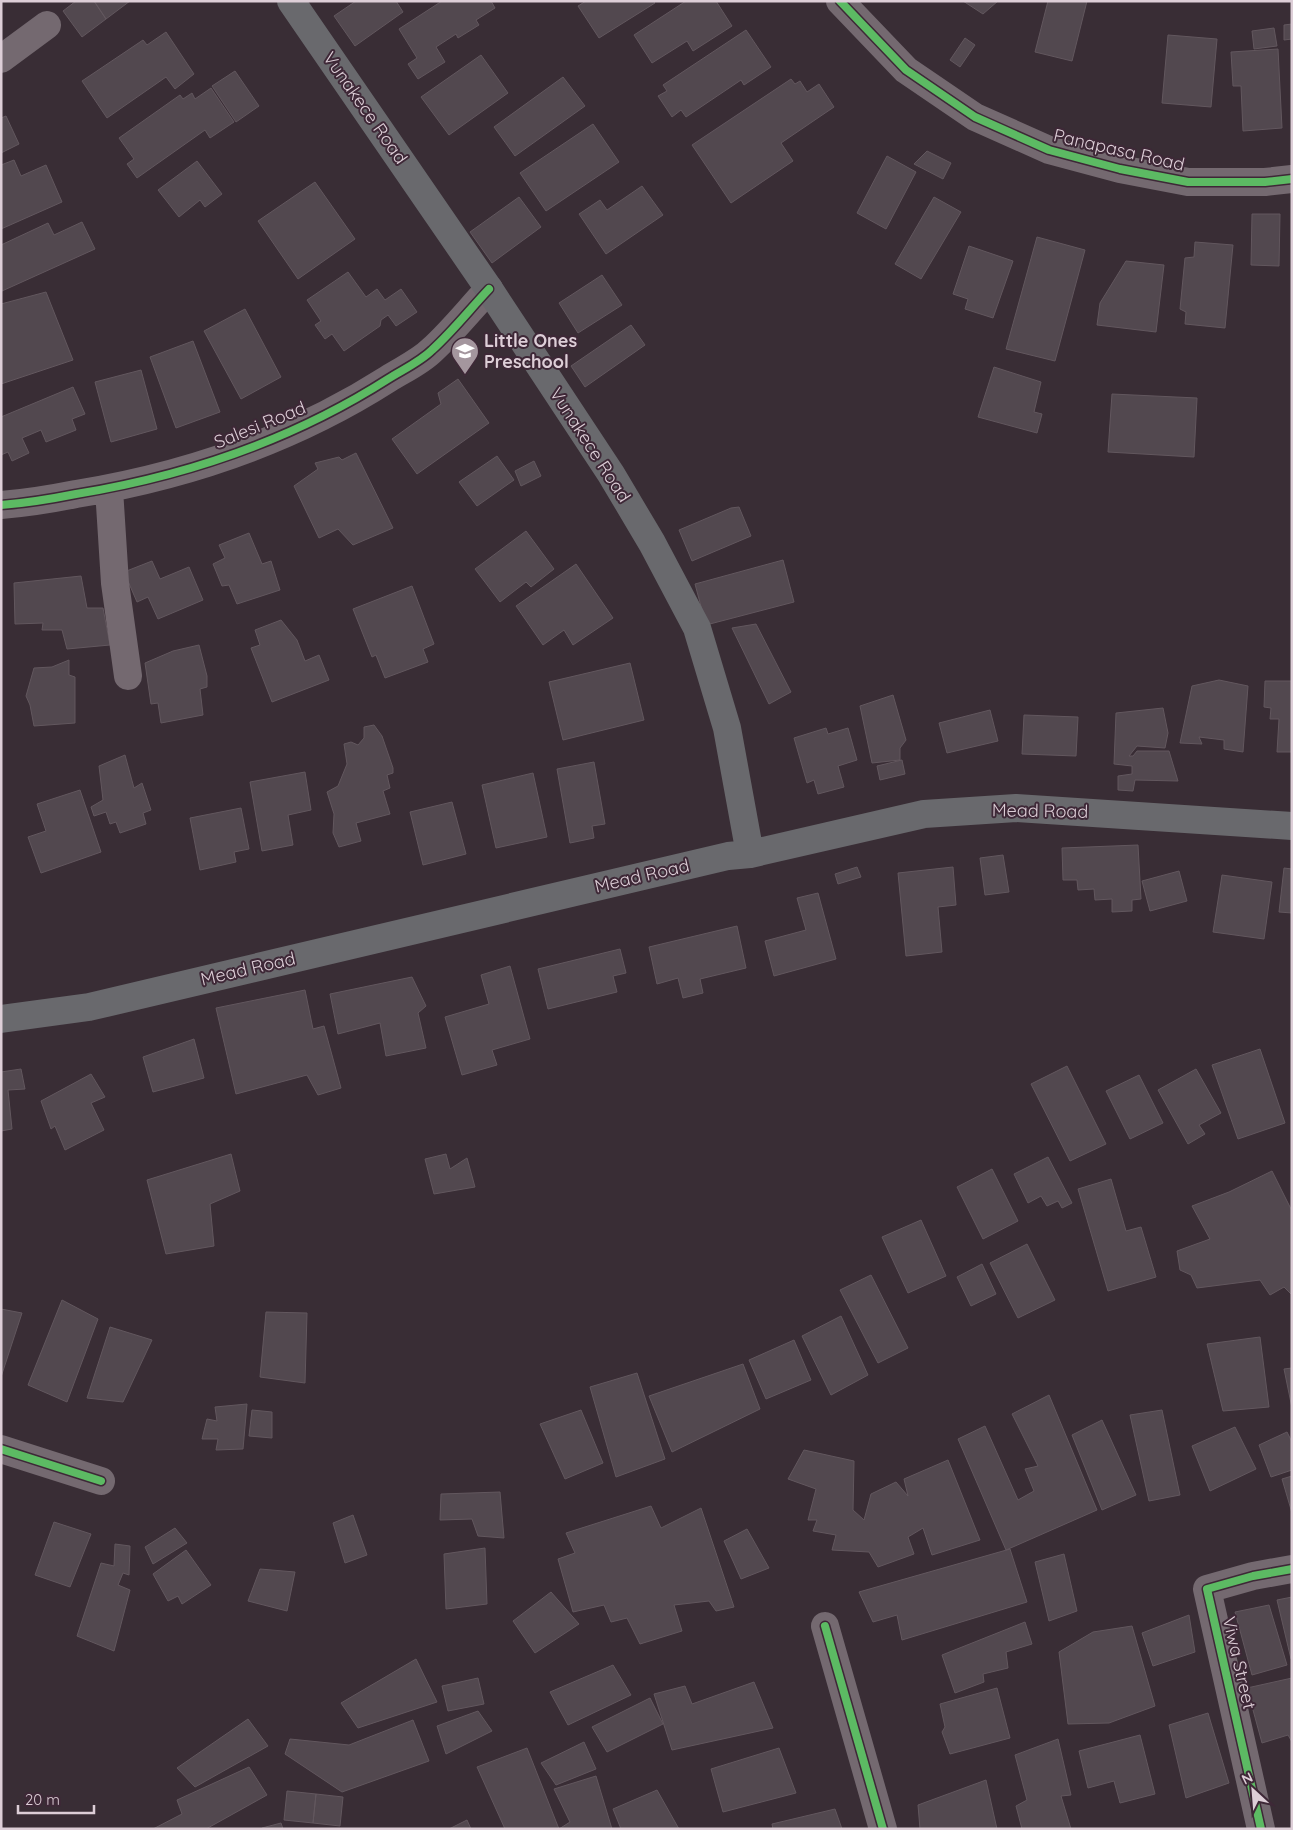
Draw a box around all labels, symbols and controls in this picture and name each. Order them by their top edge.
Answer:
street label: Vunakece Road [318,47,413,168]
street label: Panapasa Road [1051,123,1187,176]
place label: Little Ones Preschool [484,329,577,373]
school or university icon: Little Ones Preschool [450,336,480,375]
street label: Vunakece Road [545,383,636,506]
street label: Salesi Road [211,396,309,453]
street label: Mead Road [992,798,1088,823]
street label: Mead Road [592,853,691,898]
street label: Mead Road [198,946,297,991]
street label: Viwa Street [1218,1614,1261,1711]
north arrow [1228,1765,1278,1815]
text: N [1239,1768,1256,1789]
scale bar [18,1782,94,1814]
text: 20 m [25,1790,60,1809]

